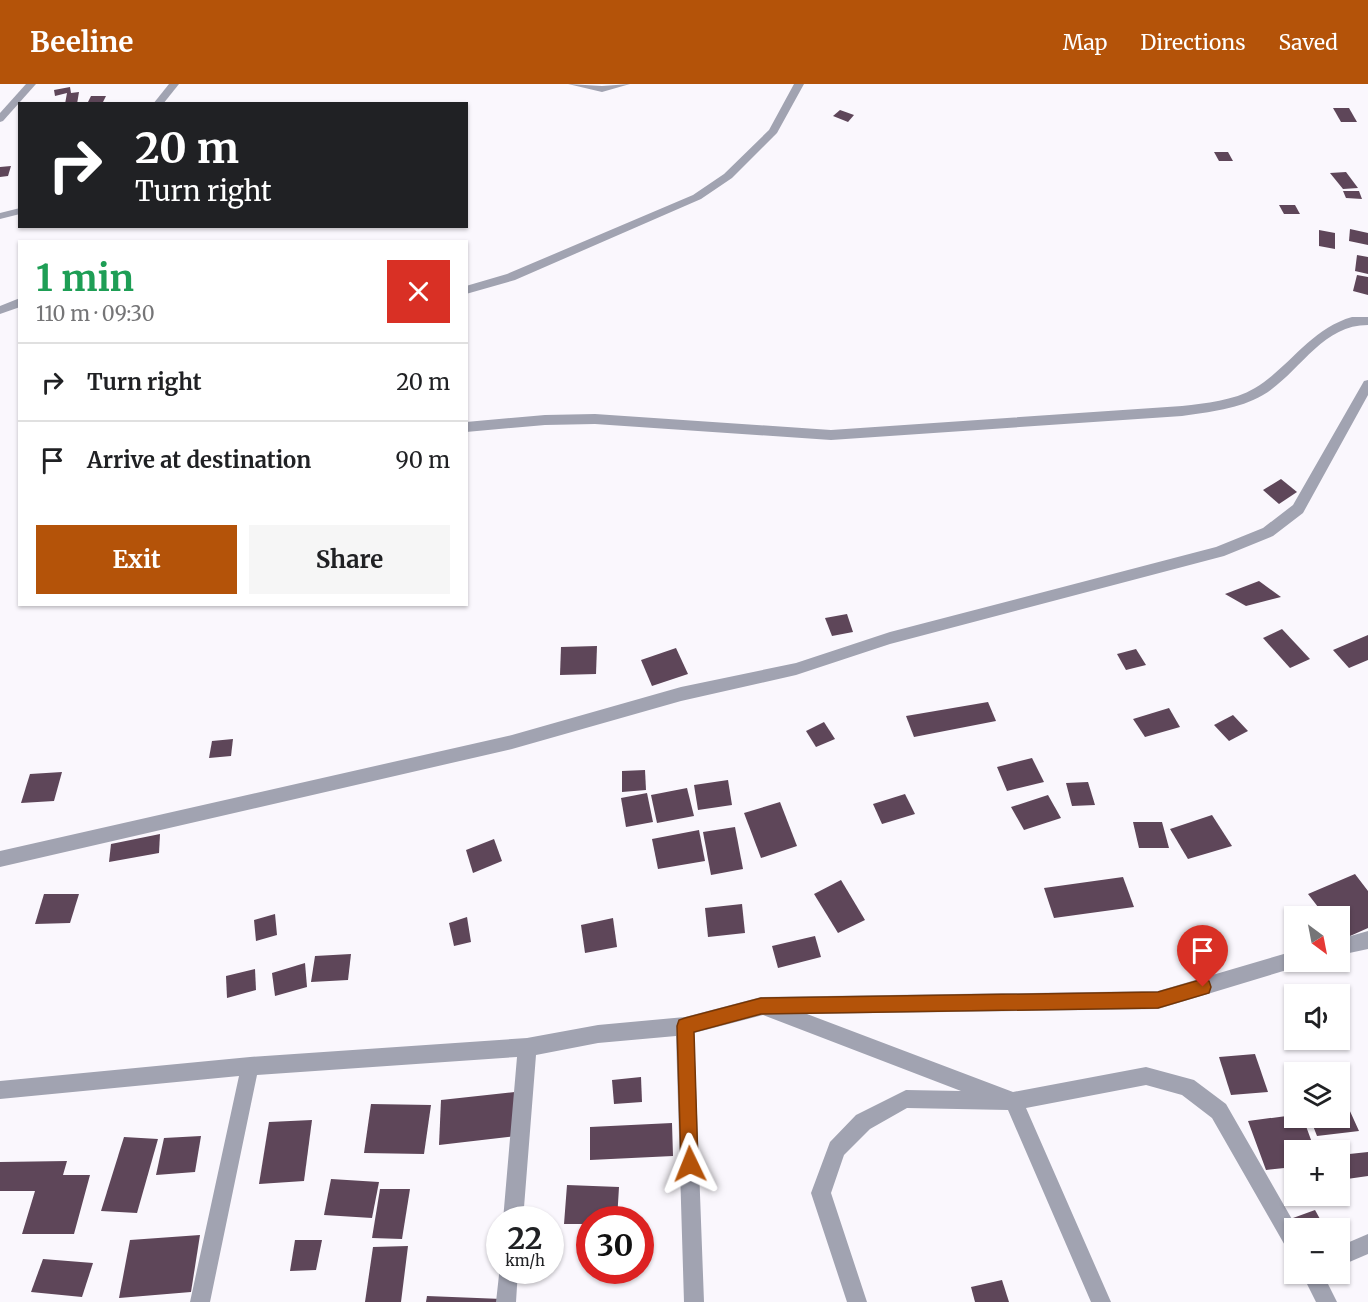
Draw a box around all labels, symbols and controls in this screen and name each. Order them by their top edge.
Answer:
text: Beeline [30,24,133,60]
text: Map [1063,29,1107,56]
text: Directions [1140,29,1245,56]
text: Saved [1278,29,1338,56]
text: 20 m [135,122,239,174]
icon: right [36,126,114,204]
text: Turn right [135,174,272,208]
text: 1 min [36,256,134,301]
button: close [387,260,450,323]
text: 110 m · 09:30 [36,301,155,326]
icon: right [36,366,69,399]
text: Turn right [87,368,201,396]
text: 20 m [396,368,450,396]
icon: arrive [36,444,69,477]
text: Arrive at destination [87,446,311,474]
text: 90 m [395,446,450,474]
button: Exit [36,525,237,594]
button: Share [249,525,450,594]
north arrow [1284,906,1350,972]
map controls [1284,906,1350,1284]
pin [1177,925,1228,987]
icon: arrive [1186,934,1219,967]
button: sound [1284,984,1350,1050]
button: layers [1284,1062,1350,1128]
position arrow [658,1132,722,1196]
button: + [1284,1140,1350,1206]
speed limit sign: 30 [576,1206,654,1284]
button: − [1284,1218,1350,1284]
text: 22 [508,1219,542,1257]
text: km/h [505,1251,545,1270]

